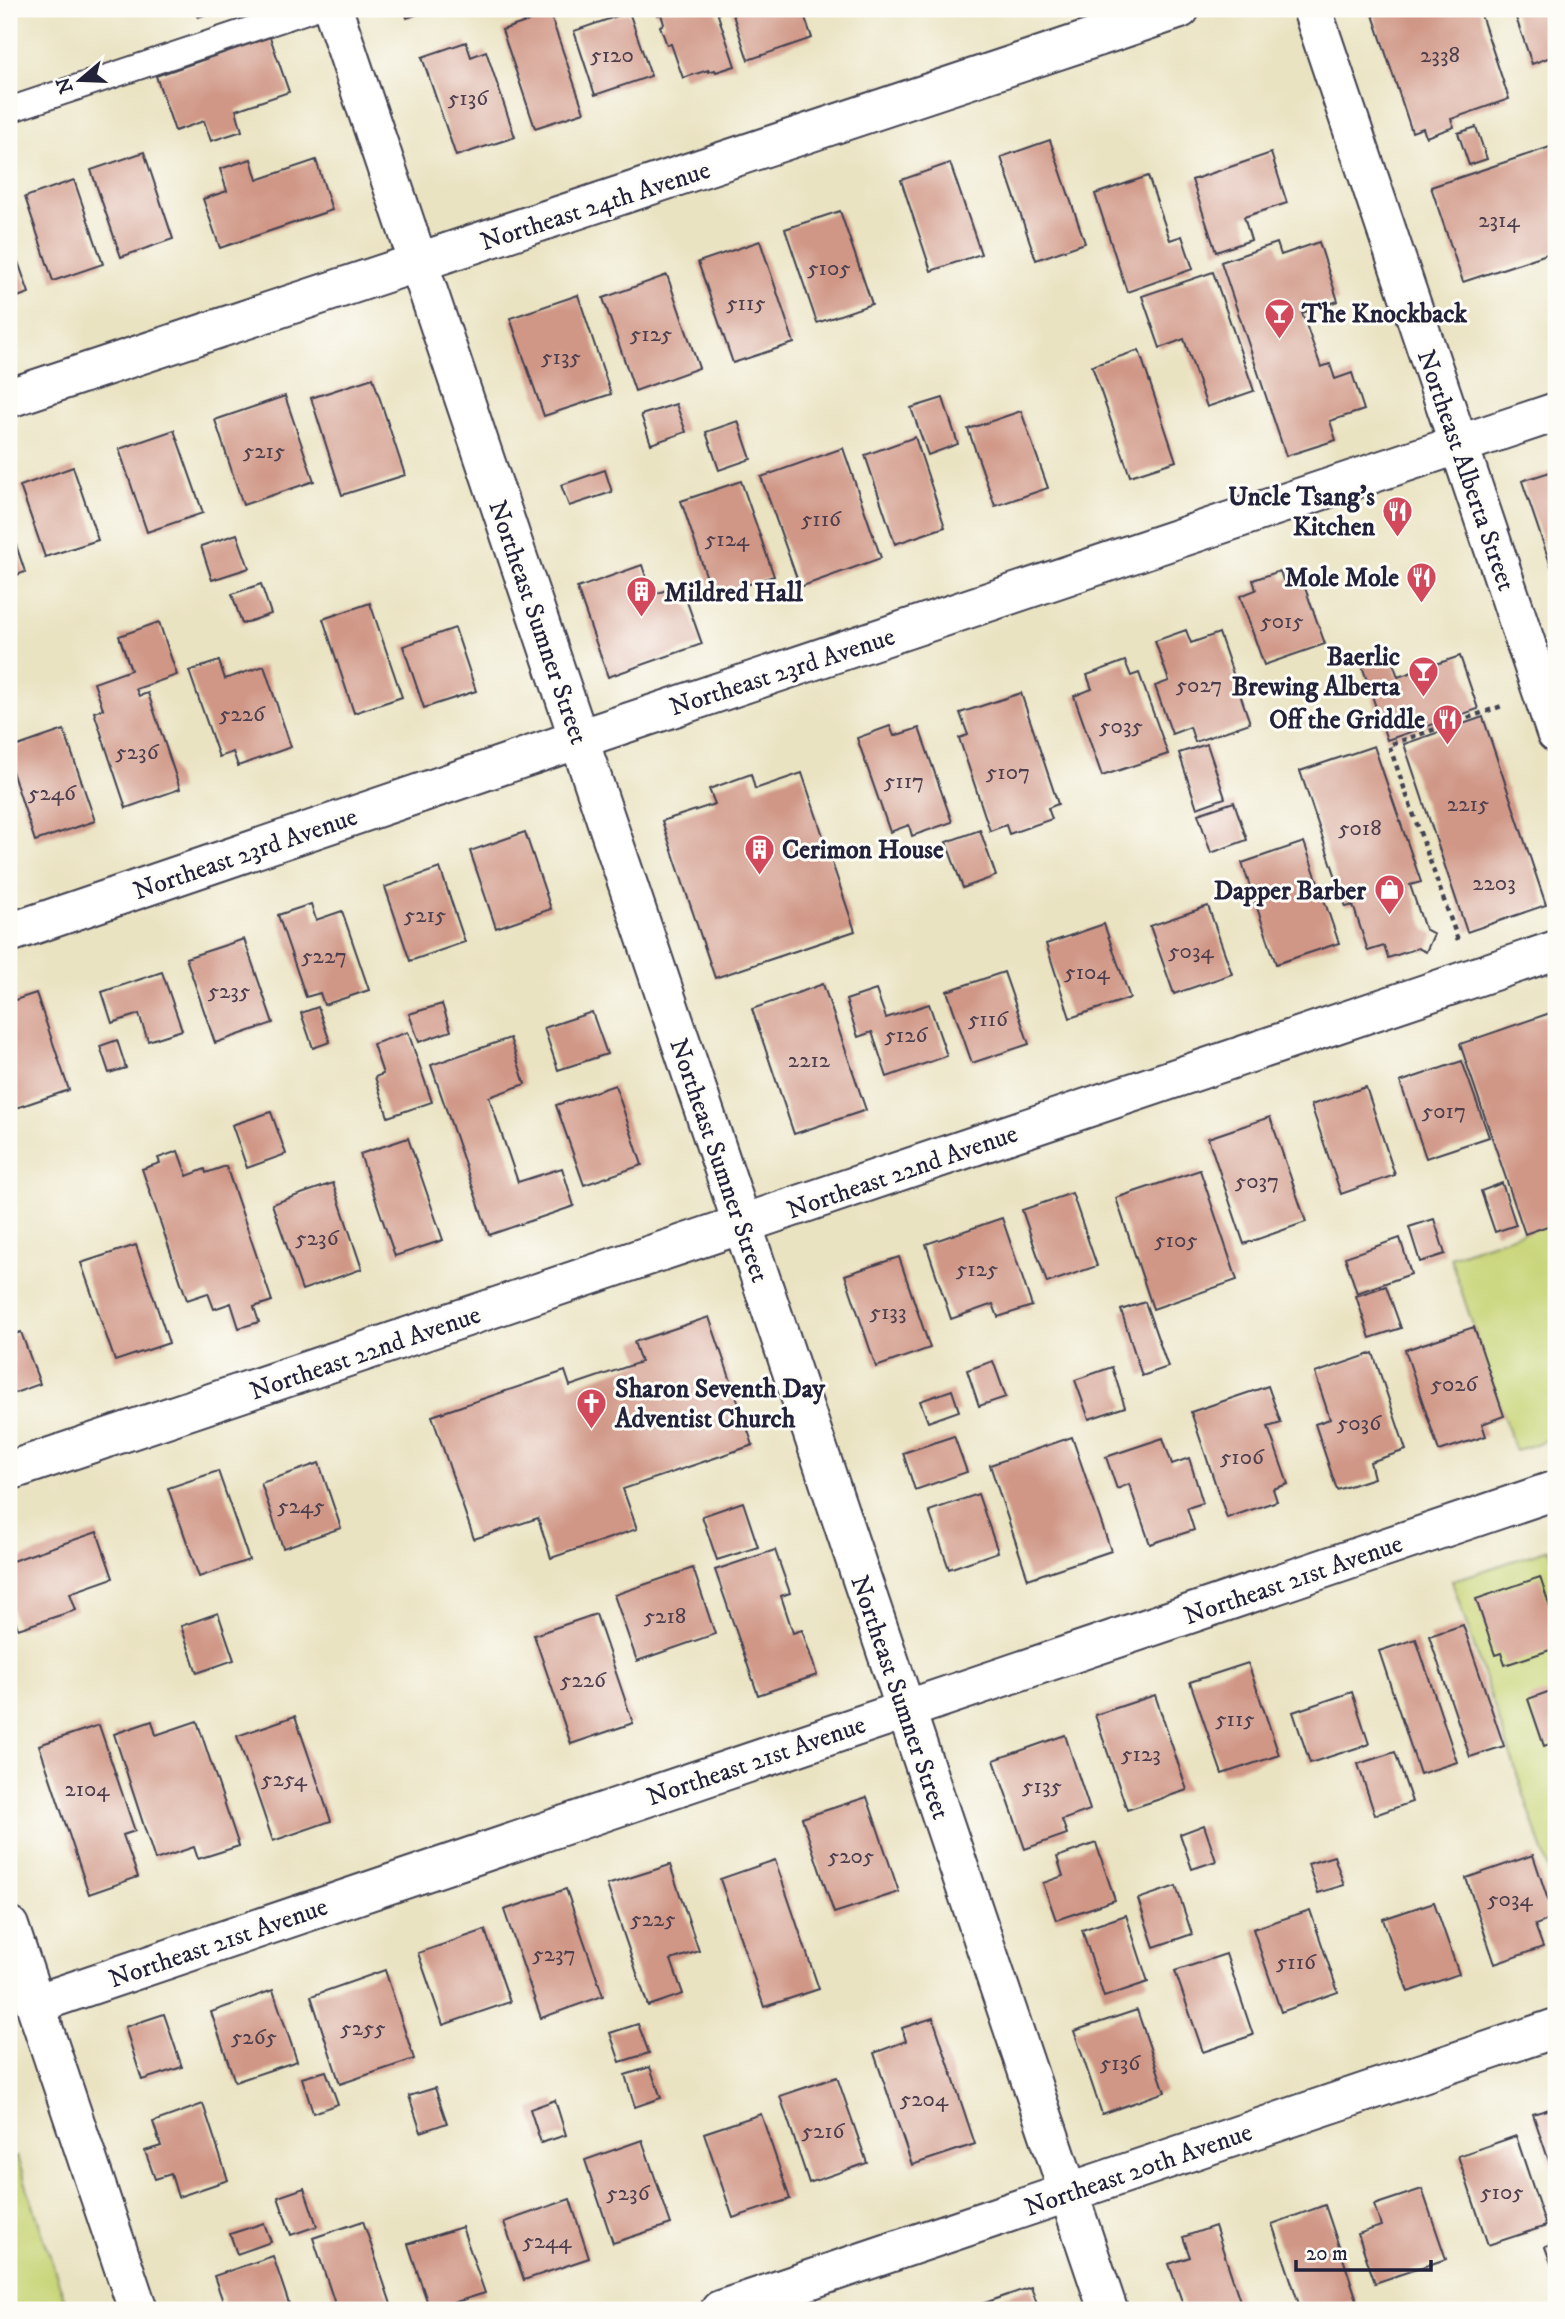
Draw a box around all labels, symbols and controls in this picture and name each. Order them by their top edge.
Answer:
house number: 5120 [590,41,634,70]
house number: 2338 [1420,41,1460,70]
north arrow [46,46,116,116]
text: N [52,74,79,96]
house number: 5136 [448,84,489,113]
street label: Northeast 24th Avenue [476,154,714,259]
house number: 2314 [1478,206,1521,235]
house number: 5105 [807,254,851,283]
house number: 5115 [726,289,766,318]
bar icon: The Knockback [1262,296,1296,340]
place label: The Knockback [1301,298,1468,331]
house number: 5125 [630,320,672,349]
house number: 5135 [541,343,581,372]
street label: Northeast Alberta Street [1409,346,1522,595]
house number: 5215 [243,437,285,466]
place label: Uncle Tsang's Kitchen [1228,481,1375,544]
restaurant icon: Uncle Tsang's Kitchen [1381,494,1415,538]
street label: Northeast Sumner Street [480,496,595,749]
house number: 5116 [801,505,842,534]
house number: 5124 [705,525,750,554]
restaurant icon: Mole Mole [1405,560,1439,604]
place label: Mole Mole [1285,562,1399,595]
building icon: Mildred Hall [624,575,658,619]
place label: Mildred Hall [664,577,804,610]
house number: 5015 [1260,607,1304,636]
street label: Northeast 23rd Avenue [666,620,899,724]
place label: Baerlic Brewing Alberta [1232,641,1401,704]
bar icon: Baerlic Brewing Alberta [1406,654,1440,698]
house number: 5027 [1176,671,1222,700]
house number: 5226 [219,700,266,729]
restaurant icon: Off the Griddle [1431,702,1465,746]
place label: Off the Griddle [1269,704,1425,737]
house number: 5035 [1099,712,1143,741]
house number: 5236 [115,738,160,767]
house number: 5107 [986,758,1030,787]
house number: 5117 [884,767,924,796]
house number: 5246 [28,779,77,808]
house number: 2215 [1447,790,1489,819]
street label: Northeast 23rd Avenue [129,801,362,908]
house number: 5018 [1338,814,1382,843]
building icon: Cerimon House [742,832,776,876]
place label: Cerimon House [782,834,944,867]
house number: 2203 [1472,869,1516,898]
shop icon: Dapper Barber [1372,873,1406,917]
place label: Dapper Barber [1214,875,1366,908]
house number: 5215 [404,901,446,930]
house number: 5034 [1168,937,1215,966]
house number: 5227 [301,942,347,971]
house number: 5104 [1064,958,1110,987]
house number: 5235 [208,977,250,1006]
house number: 5116 [968,1005,1009,1034]
house number: 5126 [884,1021,929,1050]
street label: Northeast Sumner Street [661,1034,776,1287]
house number: 2212 [788,1046,831,1075]
house number: 5017 [1422,1097,1466,1126]
street label: Northeast 22nd Avenue [783,1117,1022,1227]
house number: 5037 [1235,1167,1279,1196]
house number: 5236 [295,1224,340,1253]
house number: 5105 [1154,1226,1198,1255]
house number: 5125 [956,1255,998,1284]
street label: Northeast 22nd Avenue [246,1298,485,1408]
house number: 5133 [869,1298,907,1327]
house number: 5026 [1430,1370,1479,1399]
place label: Sharon Seventh Day Adventist Church [614,1373,826,1436]
church icon: Sharon Seventh Day Adventist Church [575,1386,609,1430]
house number: 5036 [1337,1409,1382,1438]
house number: 5106 [1220,1443,1265,1472]
house number: 5245 [277,1492,325,1521]
street label: Northeast 21st Avenue [1180,1528,1407,1633]
street label: Northeast Sumner Street [842,1571,957,1824]
house number: 5218 [644,1602,686,1631]
house number: 5226 [560,1666,607,1695]
house number: 5115 [1215,1705,1255,1734]
street label: Northeast 21st Avenue [643,1709,870,1814]
house number: 5123 [1121,1740,1161,1769]
house number: 5254 [261,1765,308,1794]
house number: 5135 [1022,1772,1062,1801]
house number: 2104 [64,1775,110,1804]
house number: 5205 [828,1842,874,1871]
house number: 5034 [1487,1885,1534,1914]
street label: Northeast 21st Avenue [105,1891,332,1996]
house number: 5225 [630,1905,676,1934]
house number: 5237 [532,1940,576,1969]
house number: 5116 [1276,1948,1317,1977]
house number: 5255 [340,2014,386,2043]
house number: 5265 [231,2023,277,2052]
house number: 5136 [1100,2049,1141,2078]
house number: 5204 [900,2085,949,2114]
street label: Northeast 20th Avenue [1020,2116,1257,2225]
house number: 5216 [801,2117,846,2146]
house number: 5105 [1480,2178,1524,2207]
house number: 5236 [606,2179,651,2208]
house number: 5244 [522,2227,572,2256]
scale bar [1296,2228,1430,2272]
text: 20 m [1306,2241,1348,2267]

